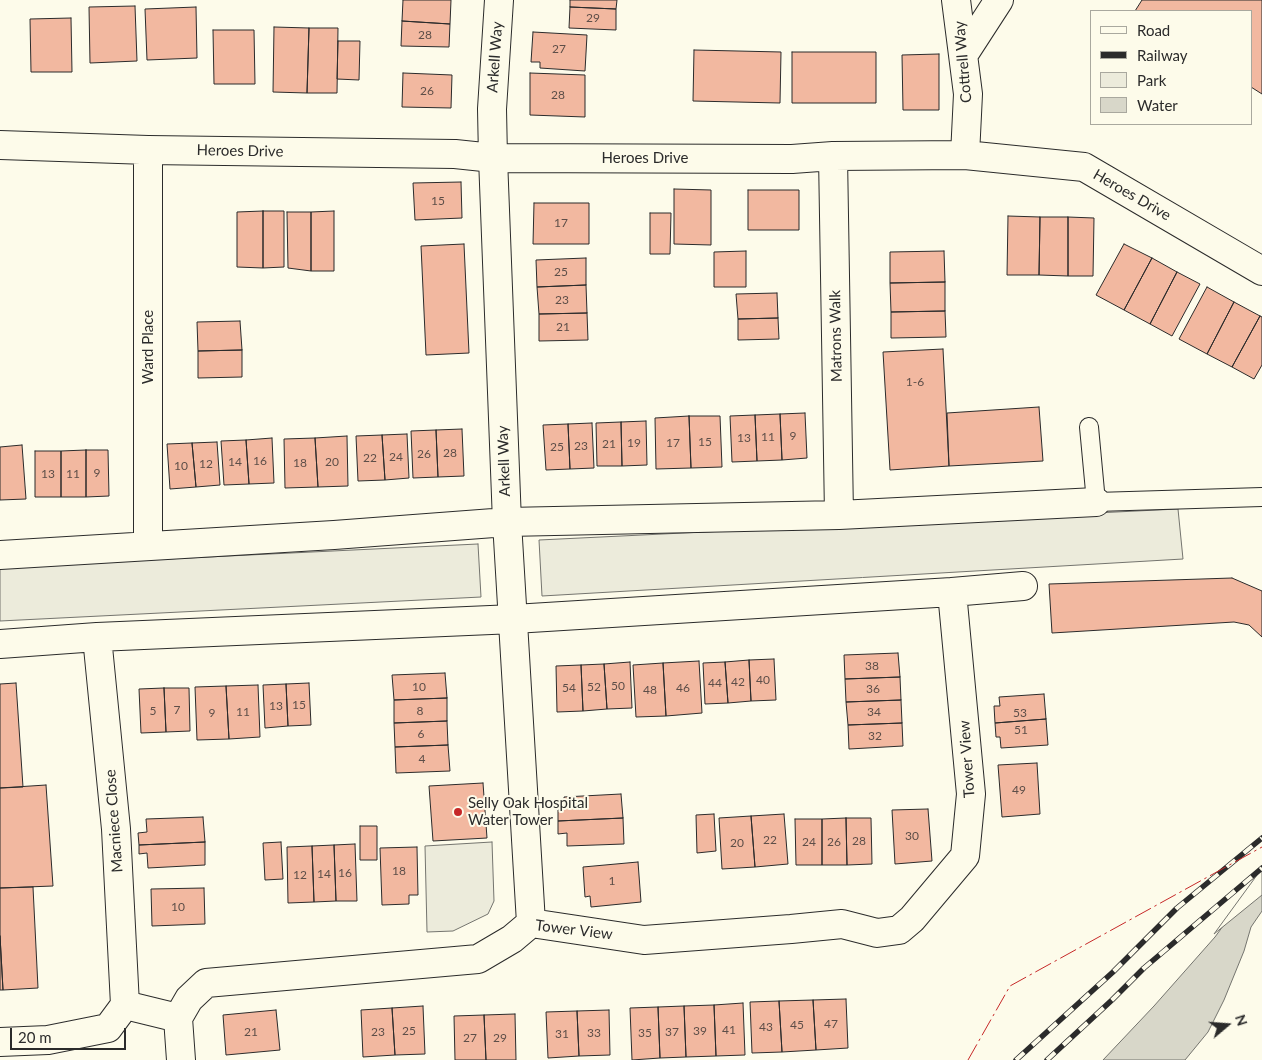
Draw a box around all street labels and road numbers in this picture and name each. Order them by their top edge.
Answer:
street label: Cottrell Way [950,20,976,104]
street label: Arkell Way [484,21,506,93]
street label: Heroes Drive [196,141,284,161]
street label: Heroes Drive [602,149,688,167]
street label: Heroes Drive [1090,166,1174,224]
street label: Matrons Walk [826,290,846,382]
street label: Ward Place [139,310,157,384]
street label: Arkell Way [494,425,514,497]
street label: Tower View [955,720,979,798]
street label: Macniece Close [101,769,127,873]
street label: Tower View [534,916,614,944]

